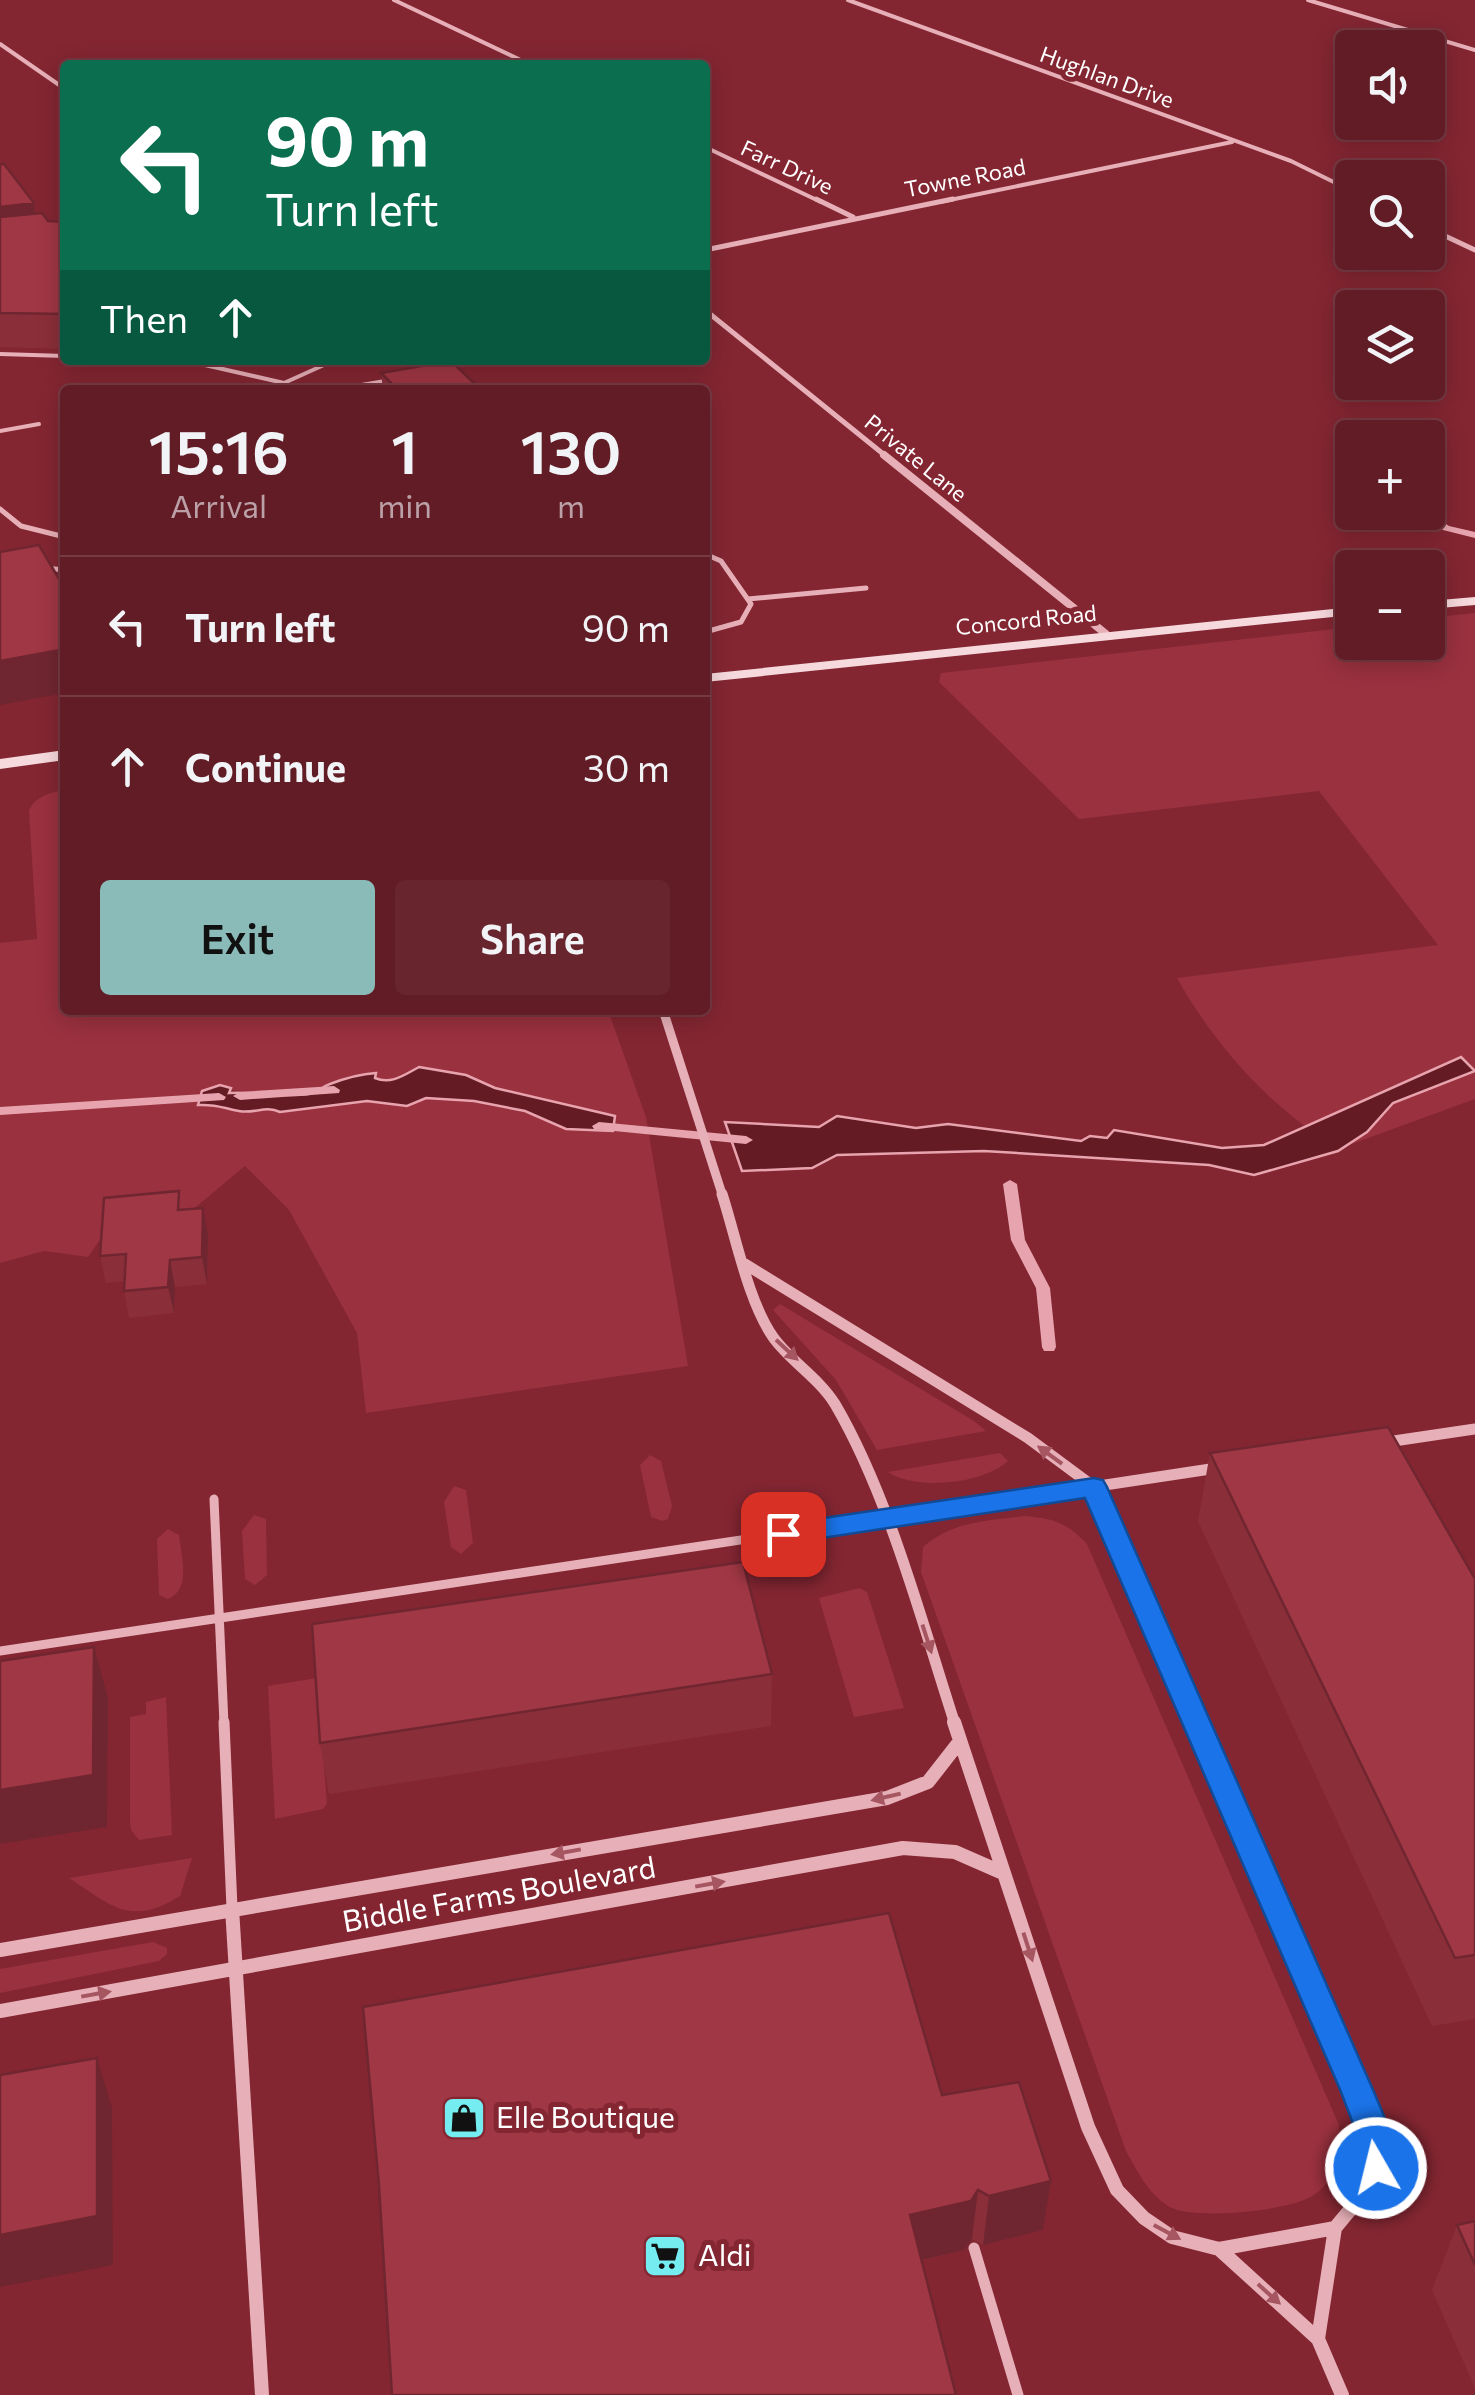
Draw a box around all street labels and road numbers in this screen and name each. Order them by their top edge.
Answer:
street label: Hughlan Drive [1037,40,1178,113]
street label: Farr Drive [737,133,838,200]
street label: Towne Road [902,153,1028,202]
street label: Private Lane [860,408,973,507]
street label: Concord Road [954,599,1098,640]
street label: Biddle Farms Boulevard [339,1847,658,1938]

